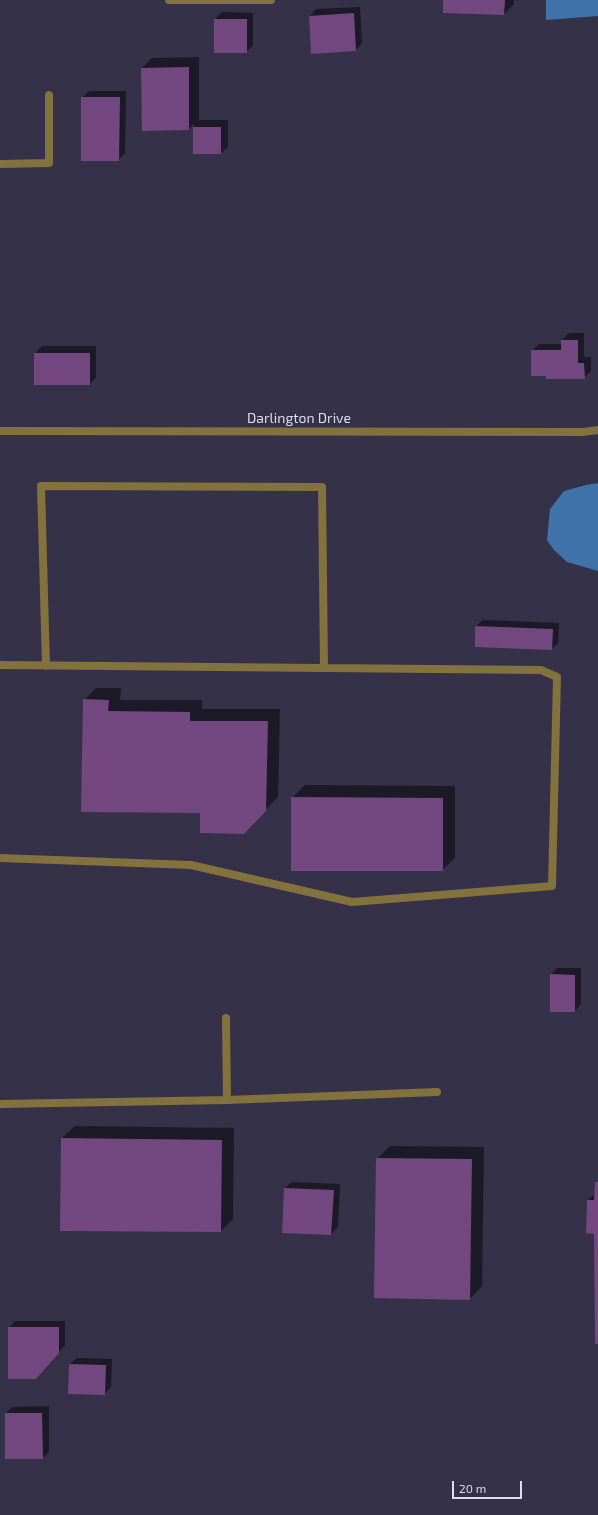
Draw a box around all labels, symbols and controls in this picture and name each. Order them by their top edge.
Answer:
street label: Darlington Drive [247,410,351,426]
scale bar [454,1473,524,1499]
text: 20 m [459,1481,486,1495]

